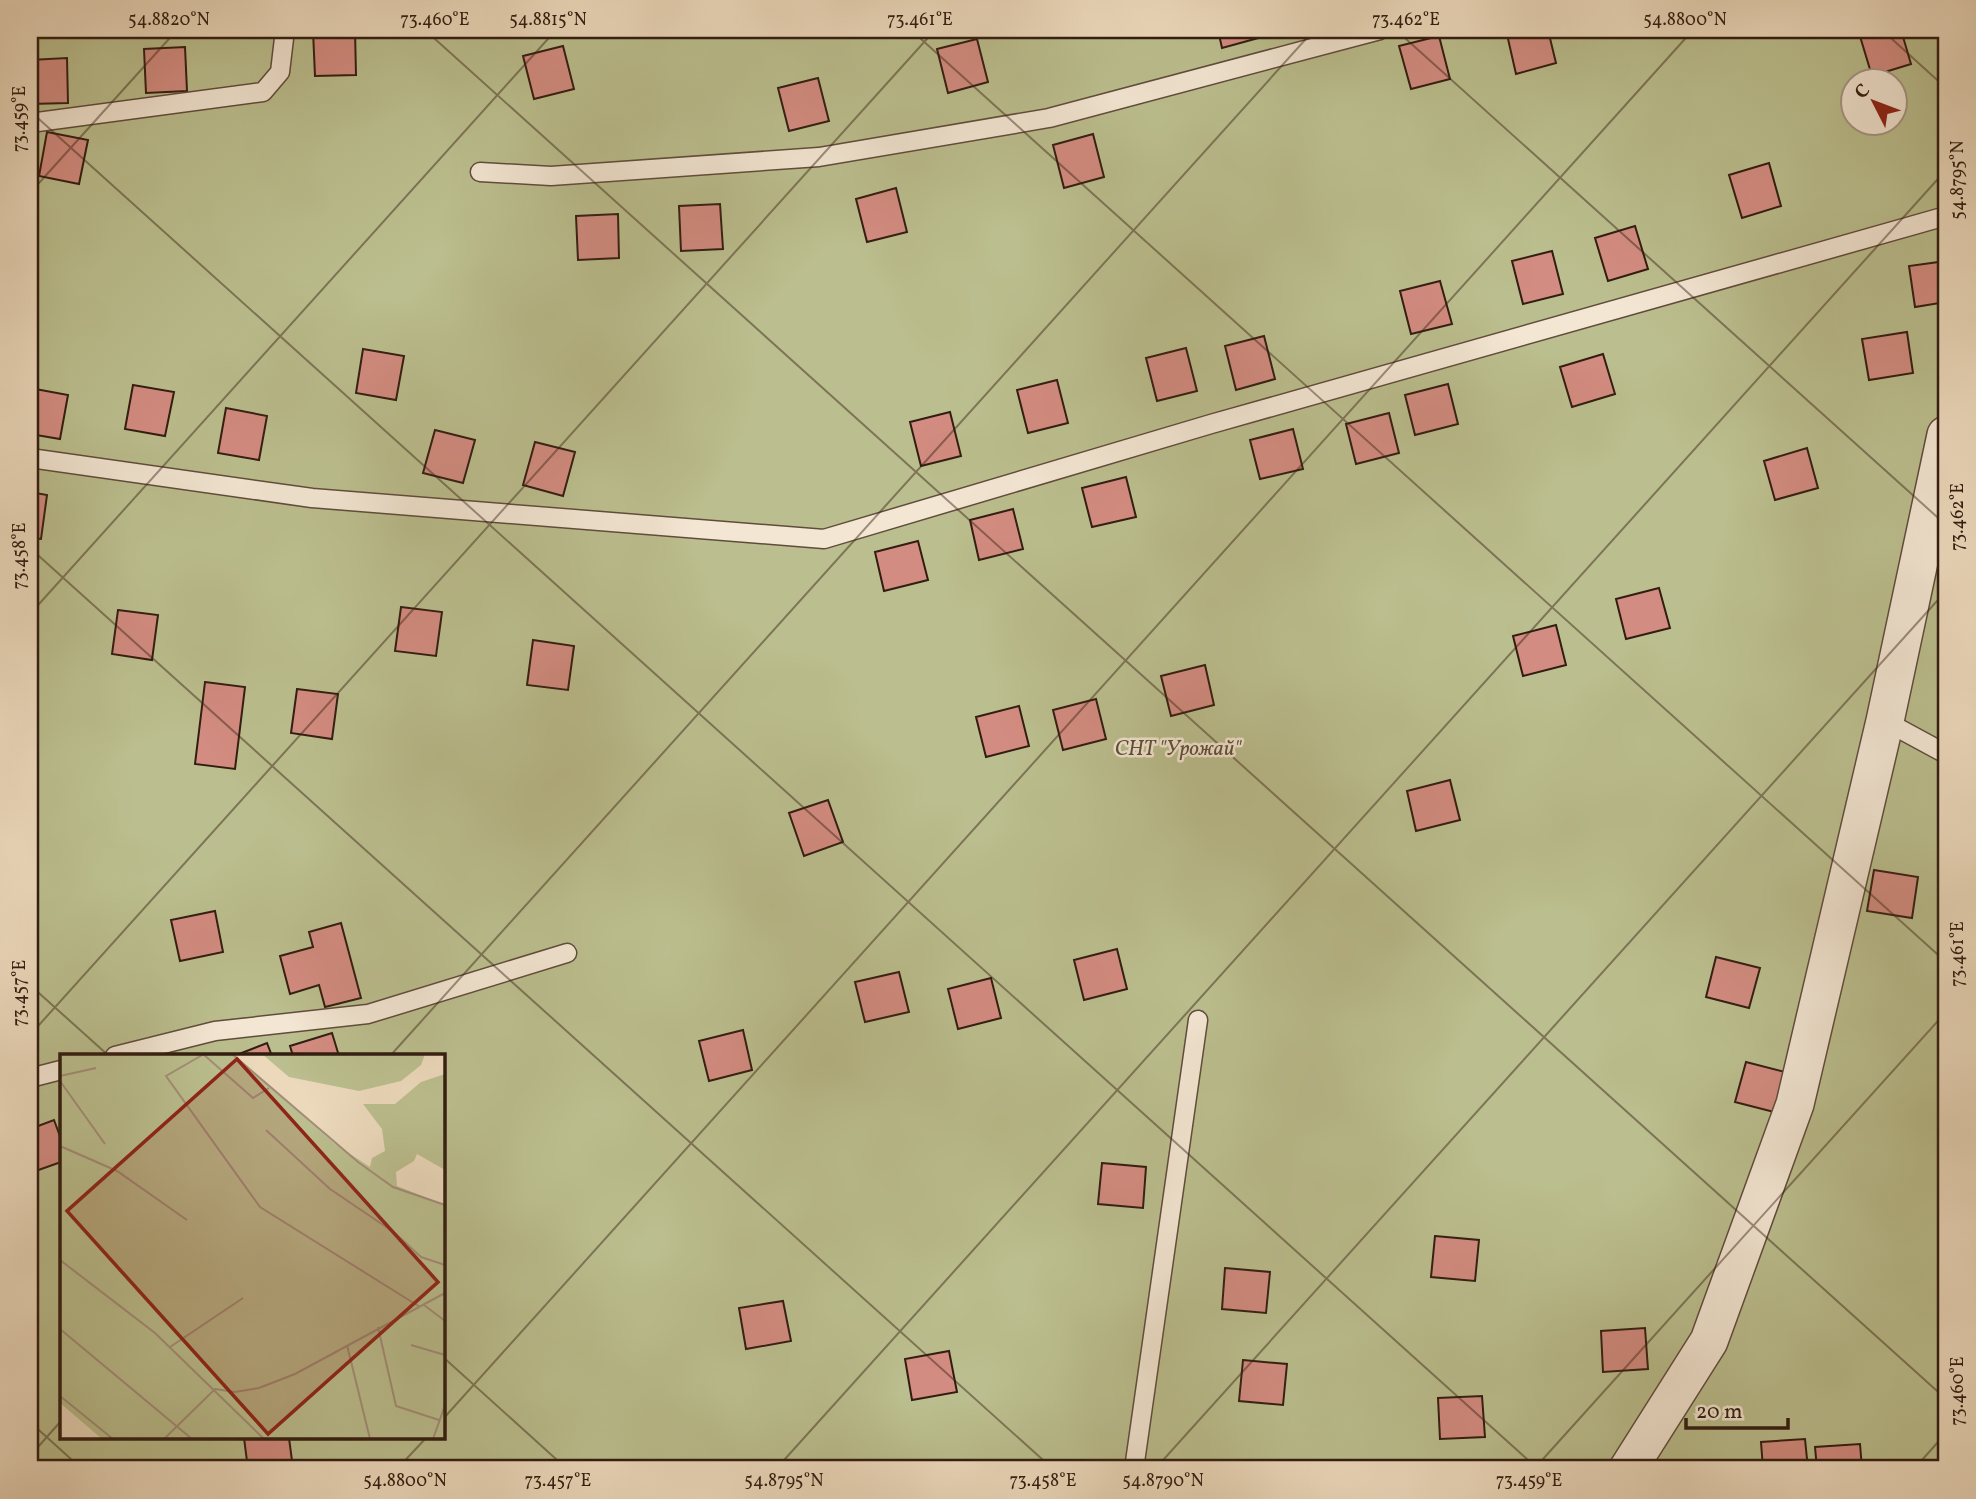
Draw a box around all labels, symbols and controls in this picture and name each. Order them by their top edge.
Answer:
text: 54.8820°N [128,8,210,33]
text: 73.460°E [400,8,470,33]
text: 54.8815°N [509,8,587,33]
text: 73.461°E [887,8,953,33]
text: 73.462°E [1372,8,1440,33]
text: 54.8800°N [1643,8,1727,33]
north arrow [1840,66,1910,136]
text: С [1849,79,1877,105]
text: 73.459°E [8,85,33,152]
text: 54.8795°N [1946,140,1971,220]
text: 73.462°E [1946,483,1971,551]
text: 73.458°E [8,522,33,590]
park label: СНТ "Урожай" [1115,735,1242,764]
text: 73.461°E [1946,921,1971,987]
text: 73.457°E [8,959,33,1026]
inset map [60,1054,444,1440]
text: 73.460°E [1946,1356,1971,1426]
scale bar [1686,1387,1787,1431]
text: 20 m [1696,1398,1742,1427]
text: 54.8800°N [363,1469,447,1494]
text: 73.457°E [525,1469,592,1494]
text: 54.8795°N [744,1469,824,1494]
text: 73.458°E [1009,1469,1077,1494]
text: 54.8790°N [1122,1469,1204,1494]
text: 73.459°E [1496,1469,1563,1494]

